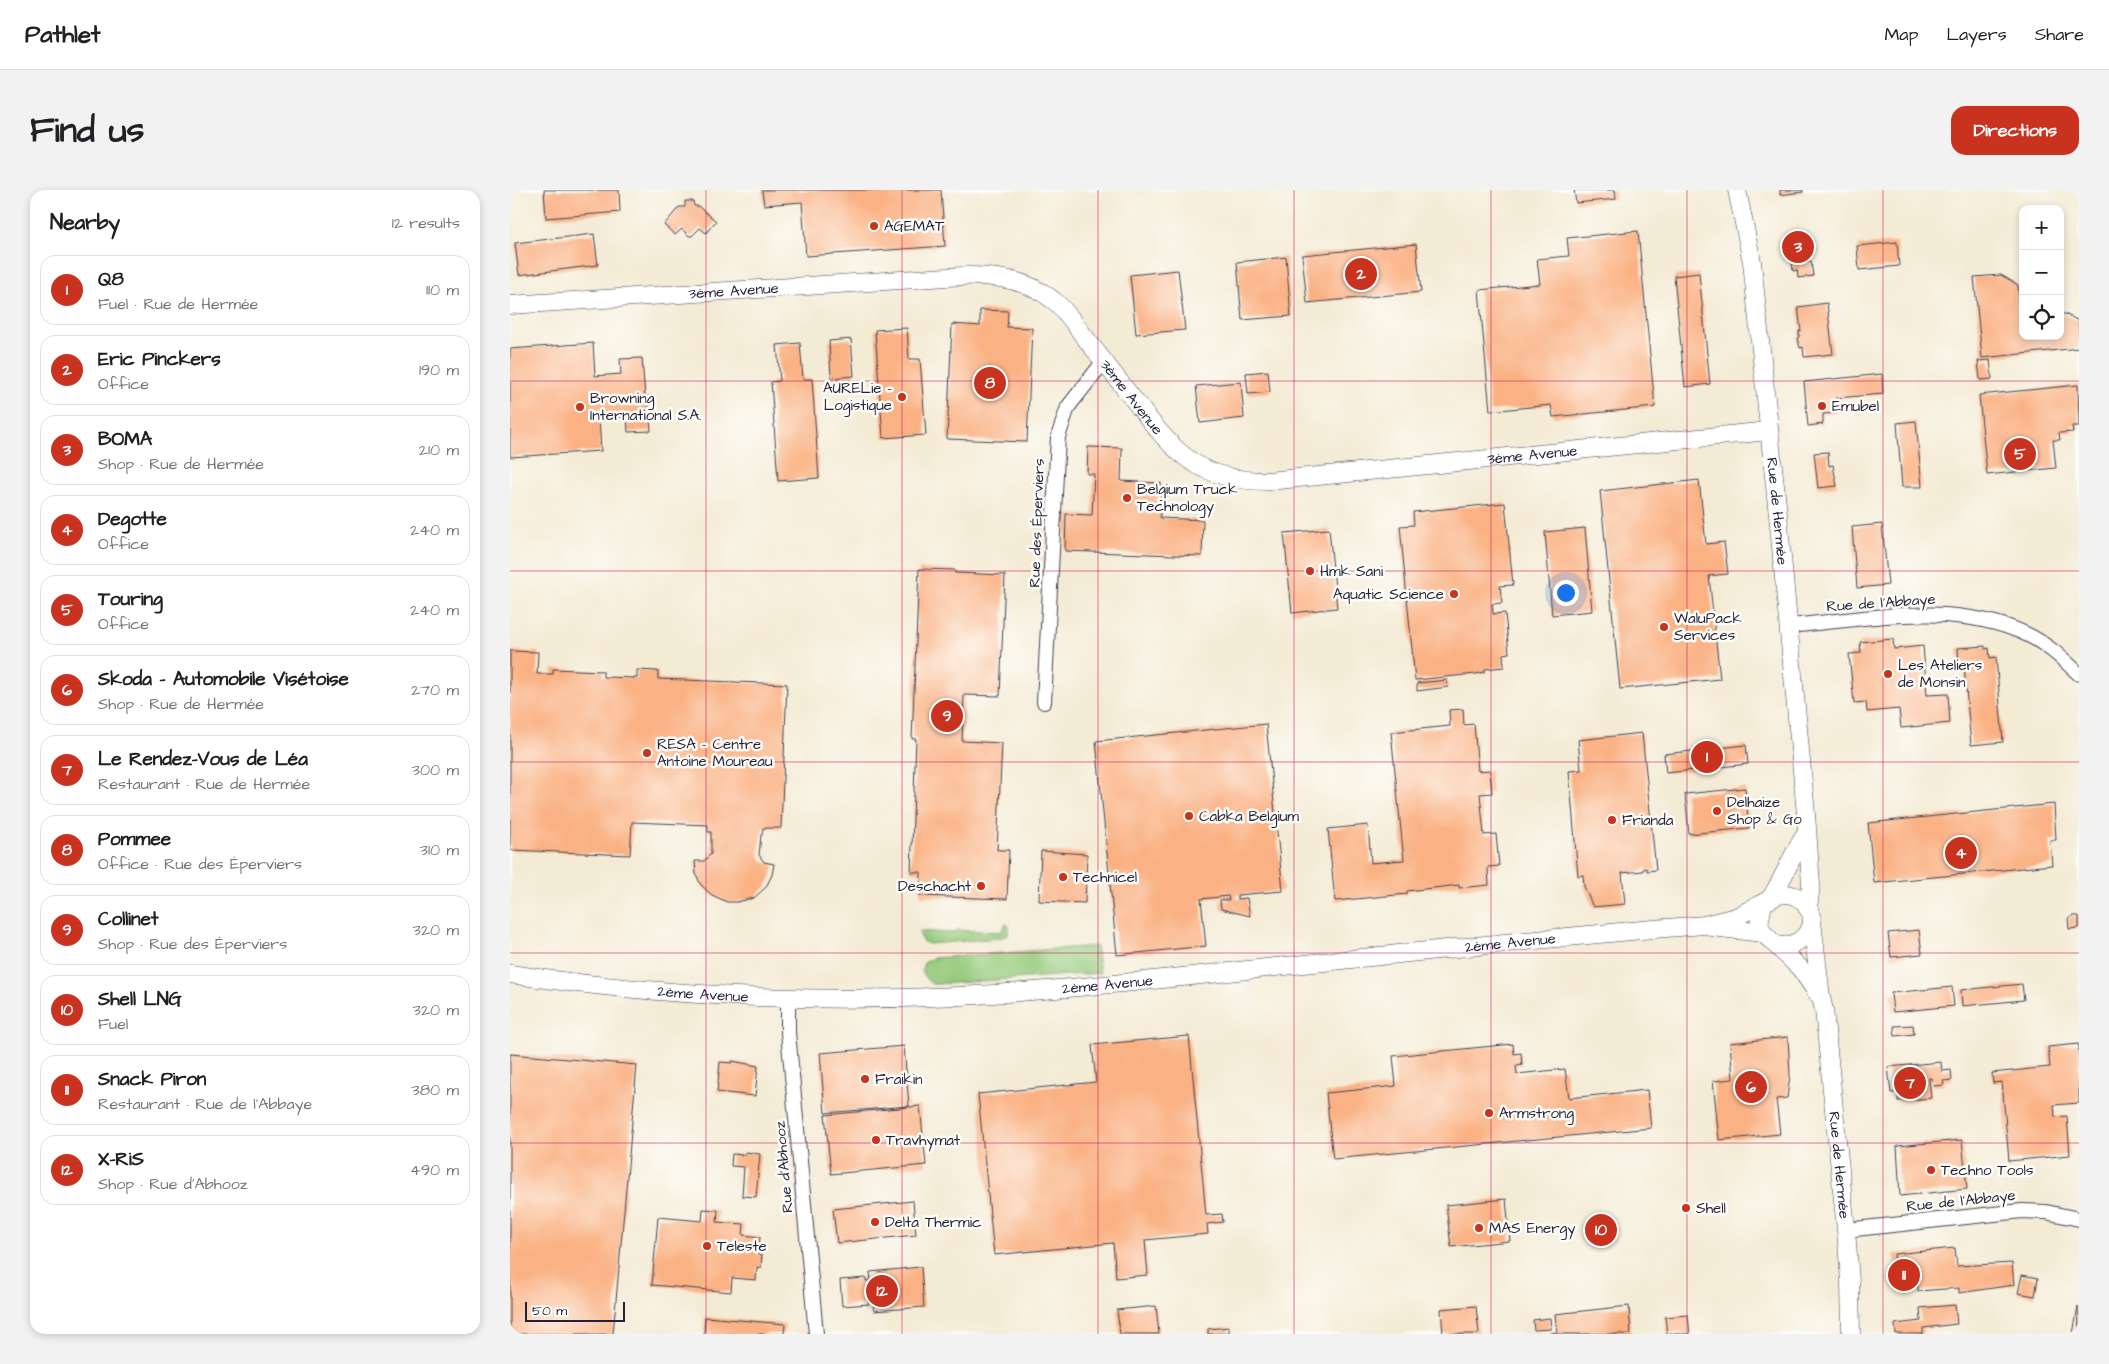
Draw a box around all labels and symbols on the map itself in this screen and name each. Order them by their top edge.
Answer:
place label: AGEMAT [884,216,945,237]
marker: AGEMAT [868,220,880,232]
pin: 3 [1782,228,1814,266]
pin: 2 [1345,255,1377,293]
street label: 3ème Avenue [688,277,779,304]
street label: 3ème Avenue [1095,355,1168,439]
pin: 8 [974,364,1006,402]
place label: AURELie - Logistique [823,378,892,417]
place label: Browning International S.A. [590,388,701,426]
marker: AURELie - Logistique [896,391,908,403]
place label: Emubel [1832,396,1879,417]
marker: Emubel [1816,400,1828,412]
marker: Browning International S.A. [574,401,586,413]
pin: 5 [2004,435,2036,473]
street label: 3ème Avenue [1486,440,1578,470]
street label: Rue de Hermée [1762,456,1793,566]
street label: Rue des Éperviers [1024,458,1050,588]
place label: Belgium Truck Technology [1137,479,1237,518]
marker: Belgium Truck Technology [1121,492,1133,504]
place label: Hmk Sani [1320,561,1384,582]
marker: Hmk Sani [1304,565,1316,577]
your location [1553,580,1579,606]
place label: Aquatic Science [1333,584,1444,605]
marker: Aquatic Science [1448,588,1460,600]
street label: Rue de l'Abbaye [1826,589,1936,618]
place label: WaluPack Services [1674,608,1742,646]
marker: WaluPack Services [1658,621,1670,633]
place label: Les Ateliers de Monsin [1898,655,1983,693]
marker: Les Ateliers de Monsin [1882,668,1894,680]
pin: 9 [931,697,963,735]
place label: RESA - Centre Antoine Moureau [657,734,773,772]
pin: 1 [1691,738,1723,776]
marker: RESA - Centre Antoine Moureau [641,747,653,759]
place label: Delhaize Shop & Go [1727,792,1802,830]
marker: Delhaize Shop & Go [1711,805,1723,817]
place label: Cabka Belgium [1199,806,1299,828]
marker: Cabka Belgium [1183,810,1195,822]
place label: Frianda [1622,810,1674,831]
marker: Frianda [1606,814,1618,826]
pin: 4 [1945,834,1977,872]
place label: Technicel [1073,867,1137,888]
marker: Technicel [1057,871,1069,883]
place label: Deschacht [898,876,971,897]
marker: Deschacht [975,880,987,892]
street label: 2ème Avenue [1464,927,1557,958]
street label: 2ème Avenue [1061,970,1154,999]
street label: 2ème Avenue [657,980,749,1007]
pin: 7 [1894,1064,1926,1102]
pin: 6 [1735,1068,1767,1106]
place label: Fraikin [875,1069,923,1090]
marker: Fraikin [859,1073,871,1085]
place label: Armstrong [1499,1103,1574,1125]
marker: Armstrong [1483,1107,1495,1119]
street label: Rue de Hermée [1824,1110,1855,1220]
street label: Rue d'Abhooz [769,1120,798,1214]
place label: Travhymat [886,1130,960,1152]
marker: Travhymat [870,1134,882,1146]
place label: Techno Tools [1941,1160,2034,1181]
marker: Techno Tools [1925,1164,1937,1176]
street label: Rue de l'Abbaye [1905,1185,2017,1218]
place label: Shell [1696,1198,1726,1219]
marker: Shell [1680,1202,1692,1214]
pin: 10 [1585,1211,1617,1249]
place label: Delta Thermic [885,1212,982,1233]
marker: Delta Thermic [869,1216,881,1228]
place label: MAS Energy [1489,1218,1575,1240]
marker: MAS Energy [1473,1222,1485,1234]
place label: Teleste [717,1236,767,1257]
marker: Teleste [701,1240,713,1252]
pin: 11 [1888,1256,1920,1294]
pin: 12 [866,1272,898,1310]
scale bar [525,1299,625,1322]

